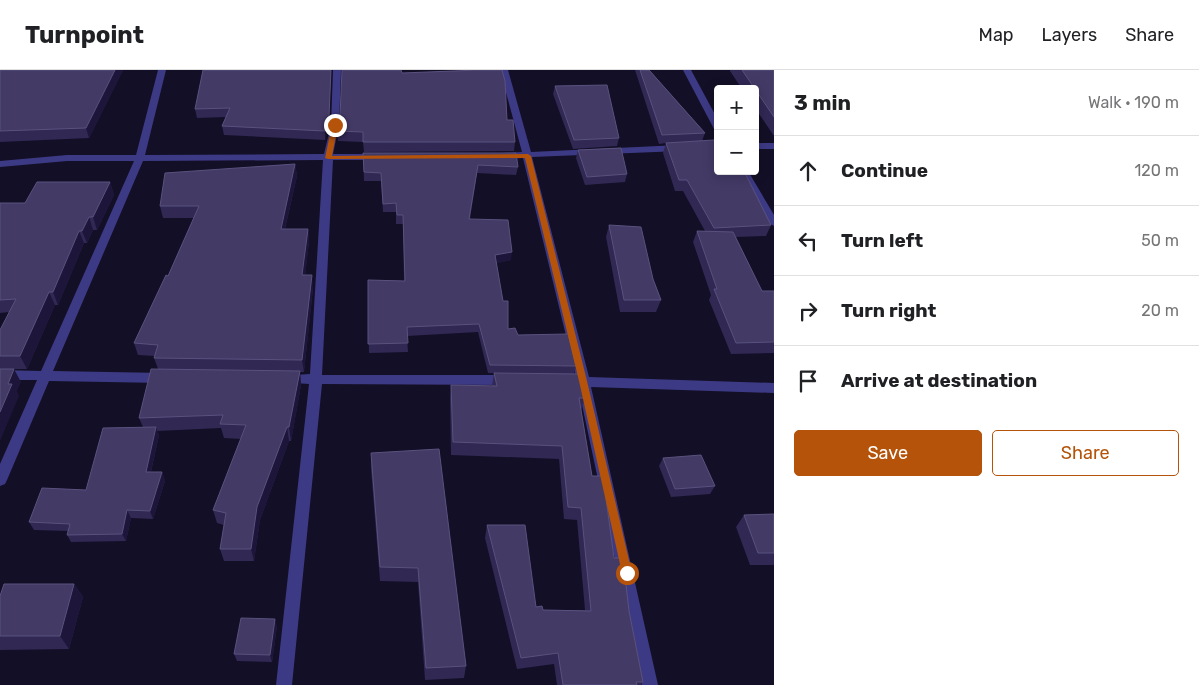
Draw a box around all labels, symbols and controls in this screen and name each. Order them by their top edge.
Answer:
text: Turnpoint [25,21,144,49]
text: Map [979,24,1014,46]
text: Layers [1042,24,1097,46]
text: Share [1125,24,1174,46]
map controls [714,85,759,175]
button: + [714,85,759,130]
text: 3 min [794,90,851,115]
text: Walk · 190 m [1088,93,1179,112]
route end [324,114,347,137]
button: − [714,130,759,175]
icon: ahead [794,157,822,185]
text: Continue [841,159,928,182]
text: 120 m [1134,161,1179,180]
icon: left [794,227,822,255]
text: Turn left [841,229,923,252]
text: 50 m [1141,231,1179,250]
icon: right [794,297,822,325]
text: Turn right [841,299,936,322]
text: 20 m [1141,301,1179,320]
icon: arrive [794,367,822,395]
text: Arrive at destination [841,369,1037,392]
button: Save [794,430,982,476]
button: Share [992,430,1179,476]
route start [616,562,639,585]

